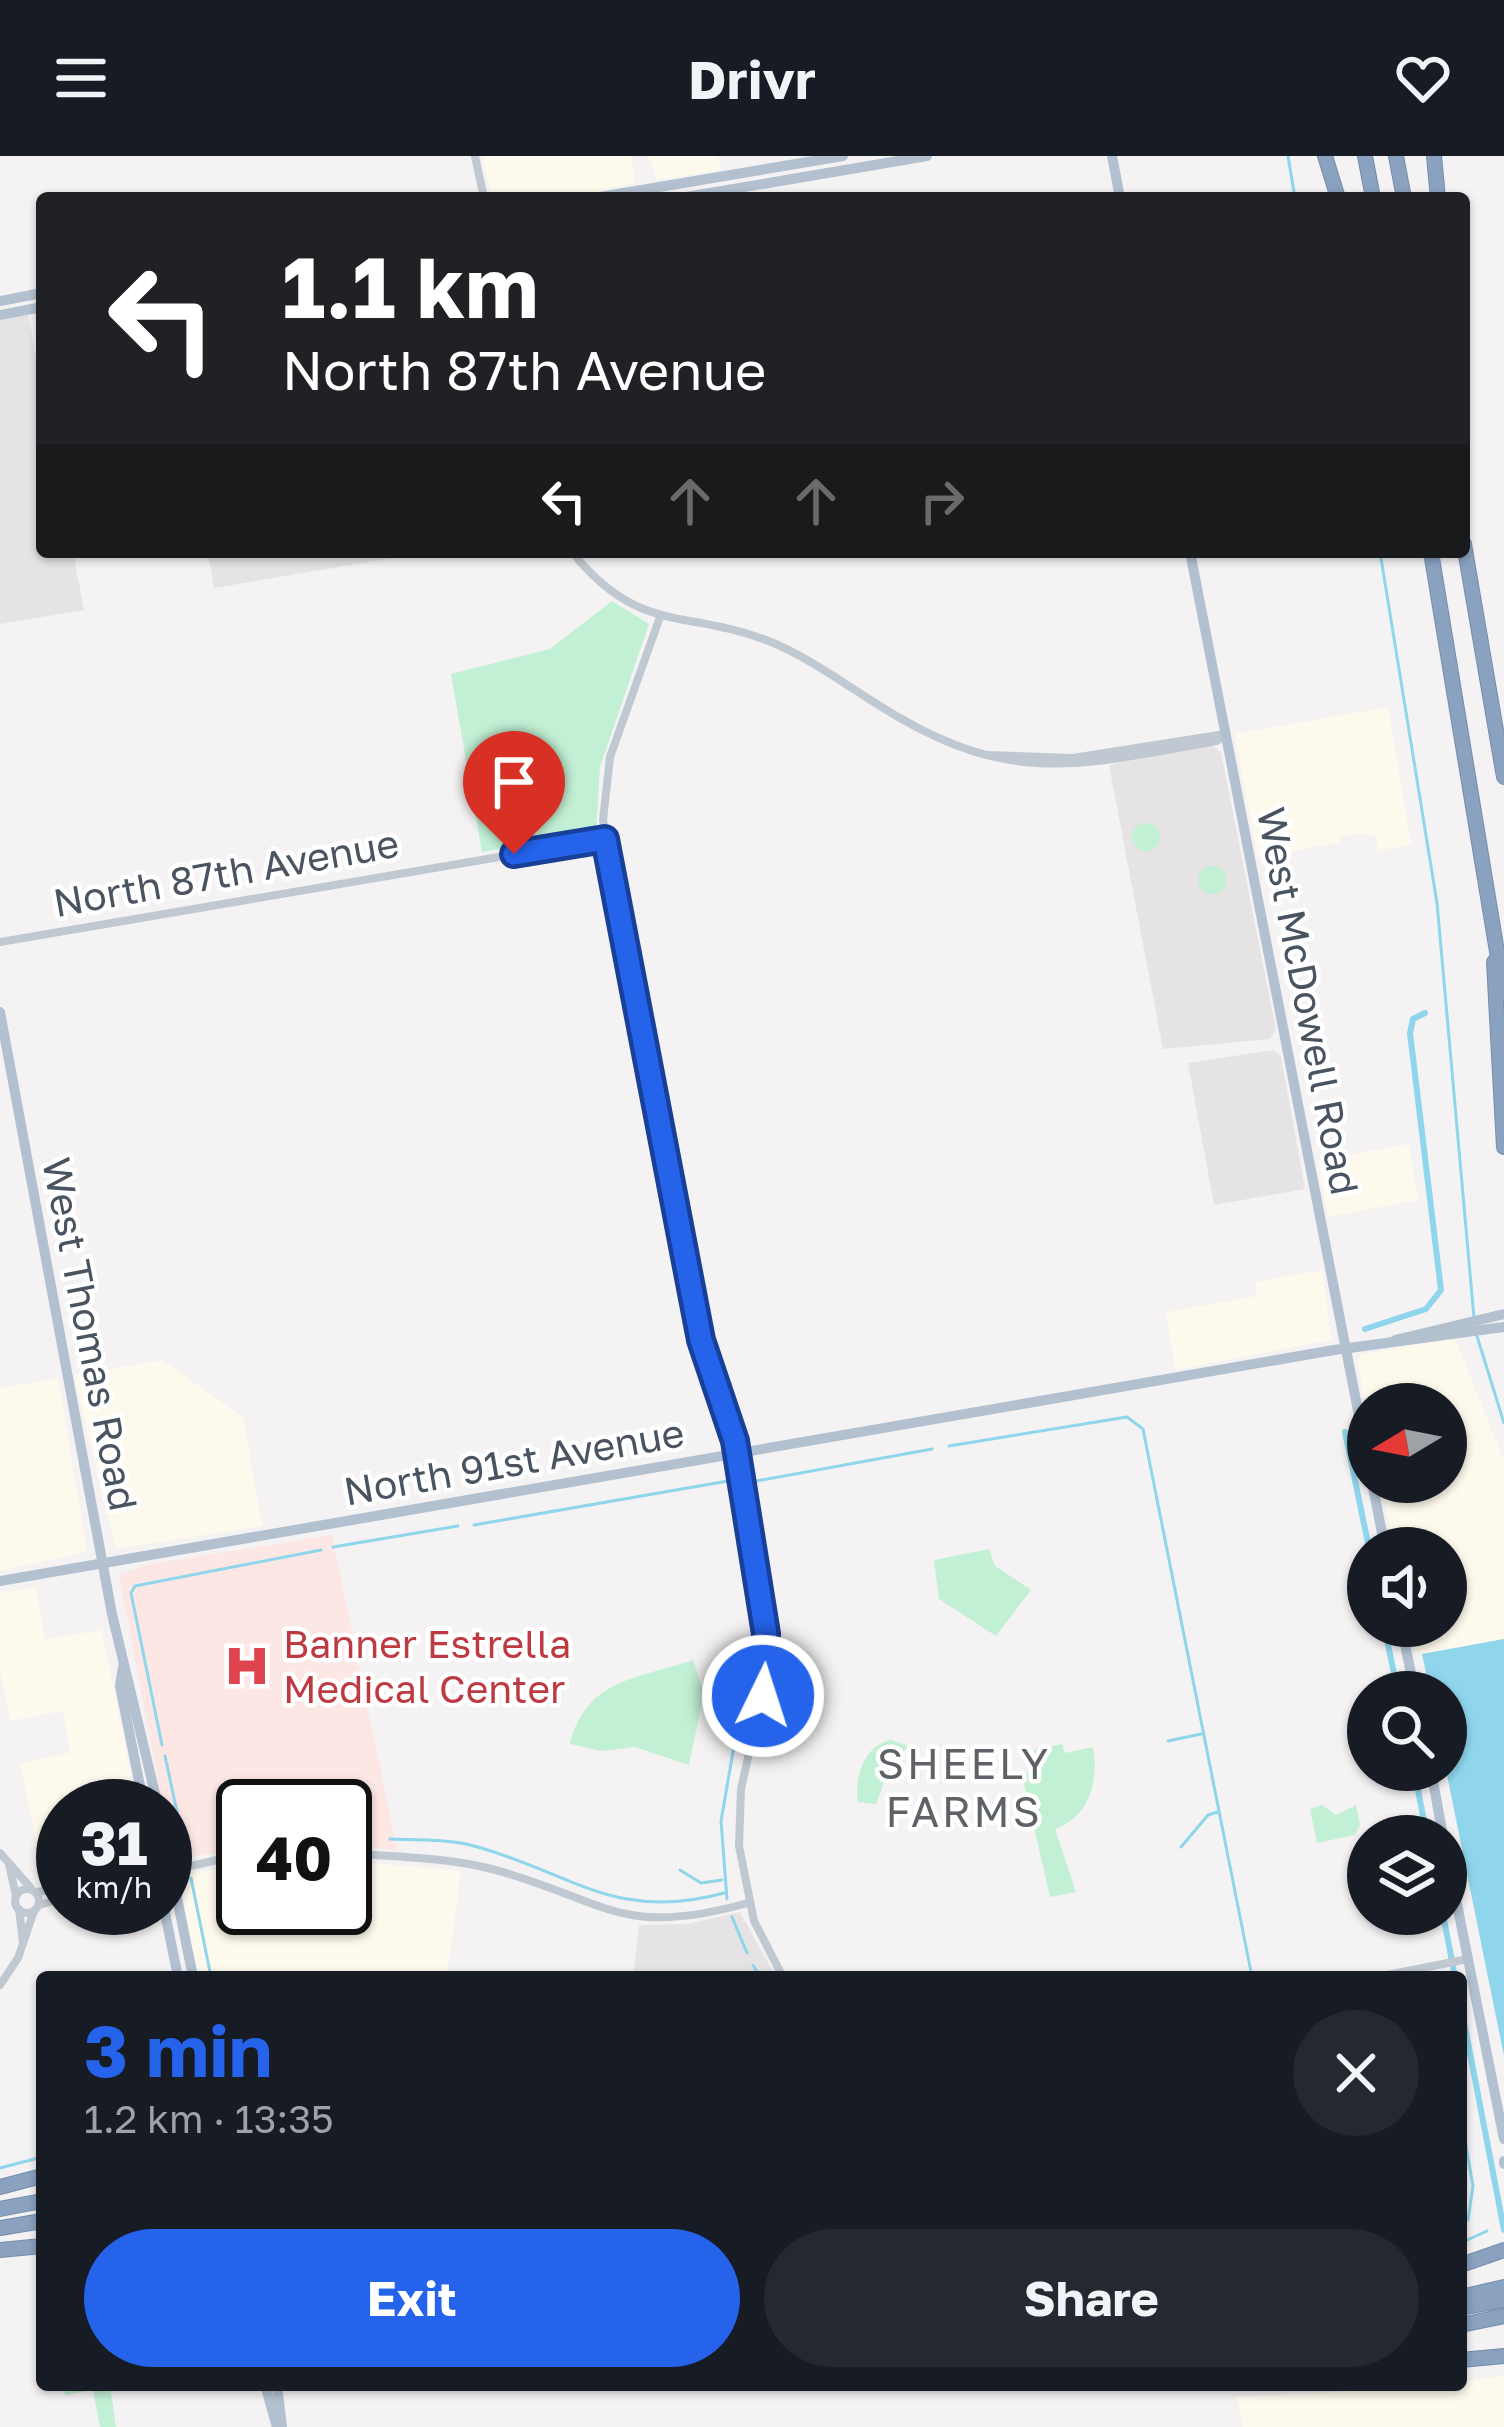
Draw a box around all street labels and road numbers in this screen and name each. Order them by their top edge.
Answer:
street label: West McDowell Road [1248,803,1369,1199]
street label: North 87th Avenue [50,819,402,926]
street label: West Thomas Road [33,1153,148,1514]
street label: North 91st Avenue [340,1408,688,1515]

